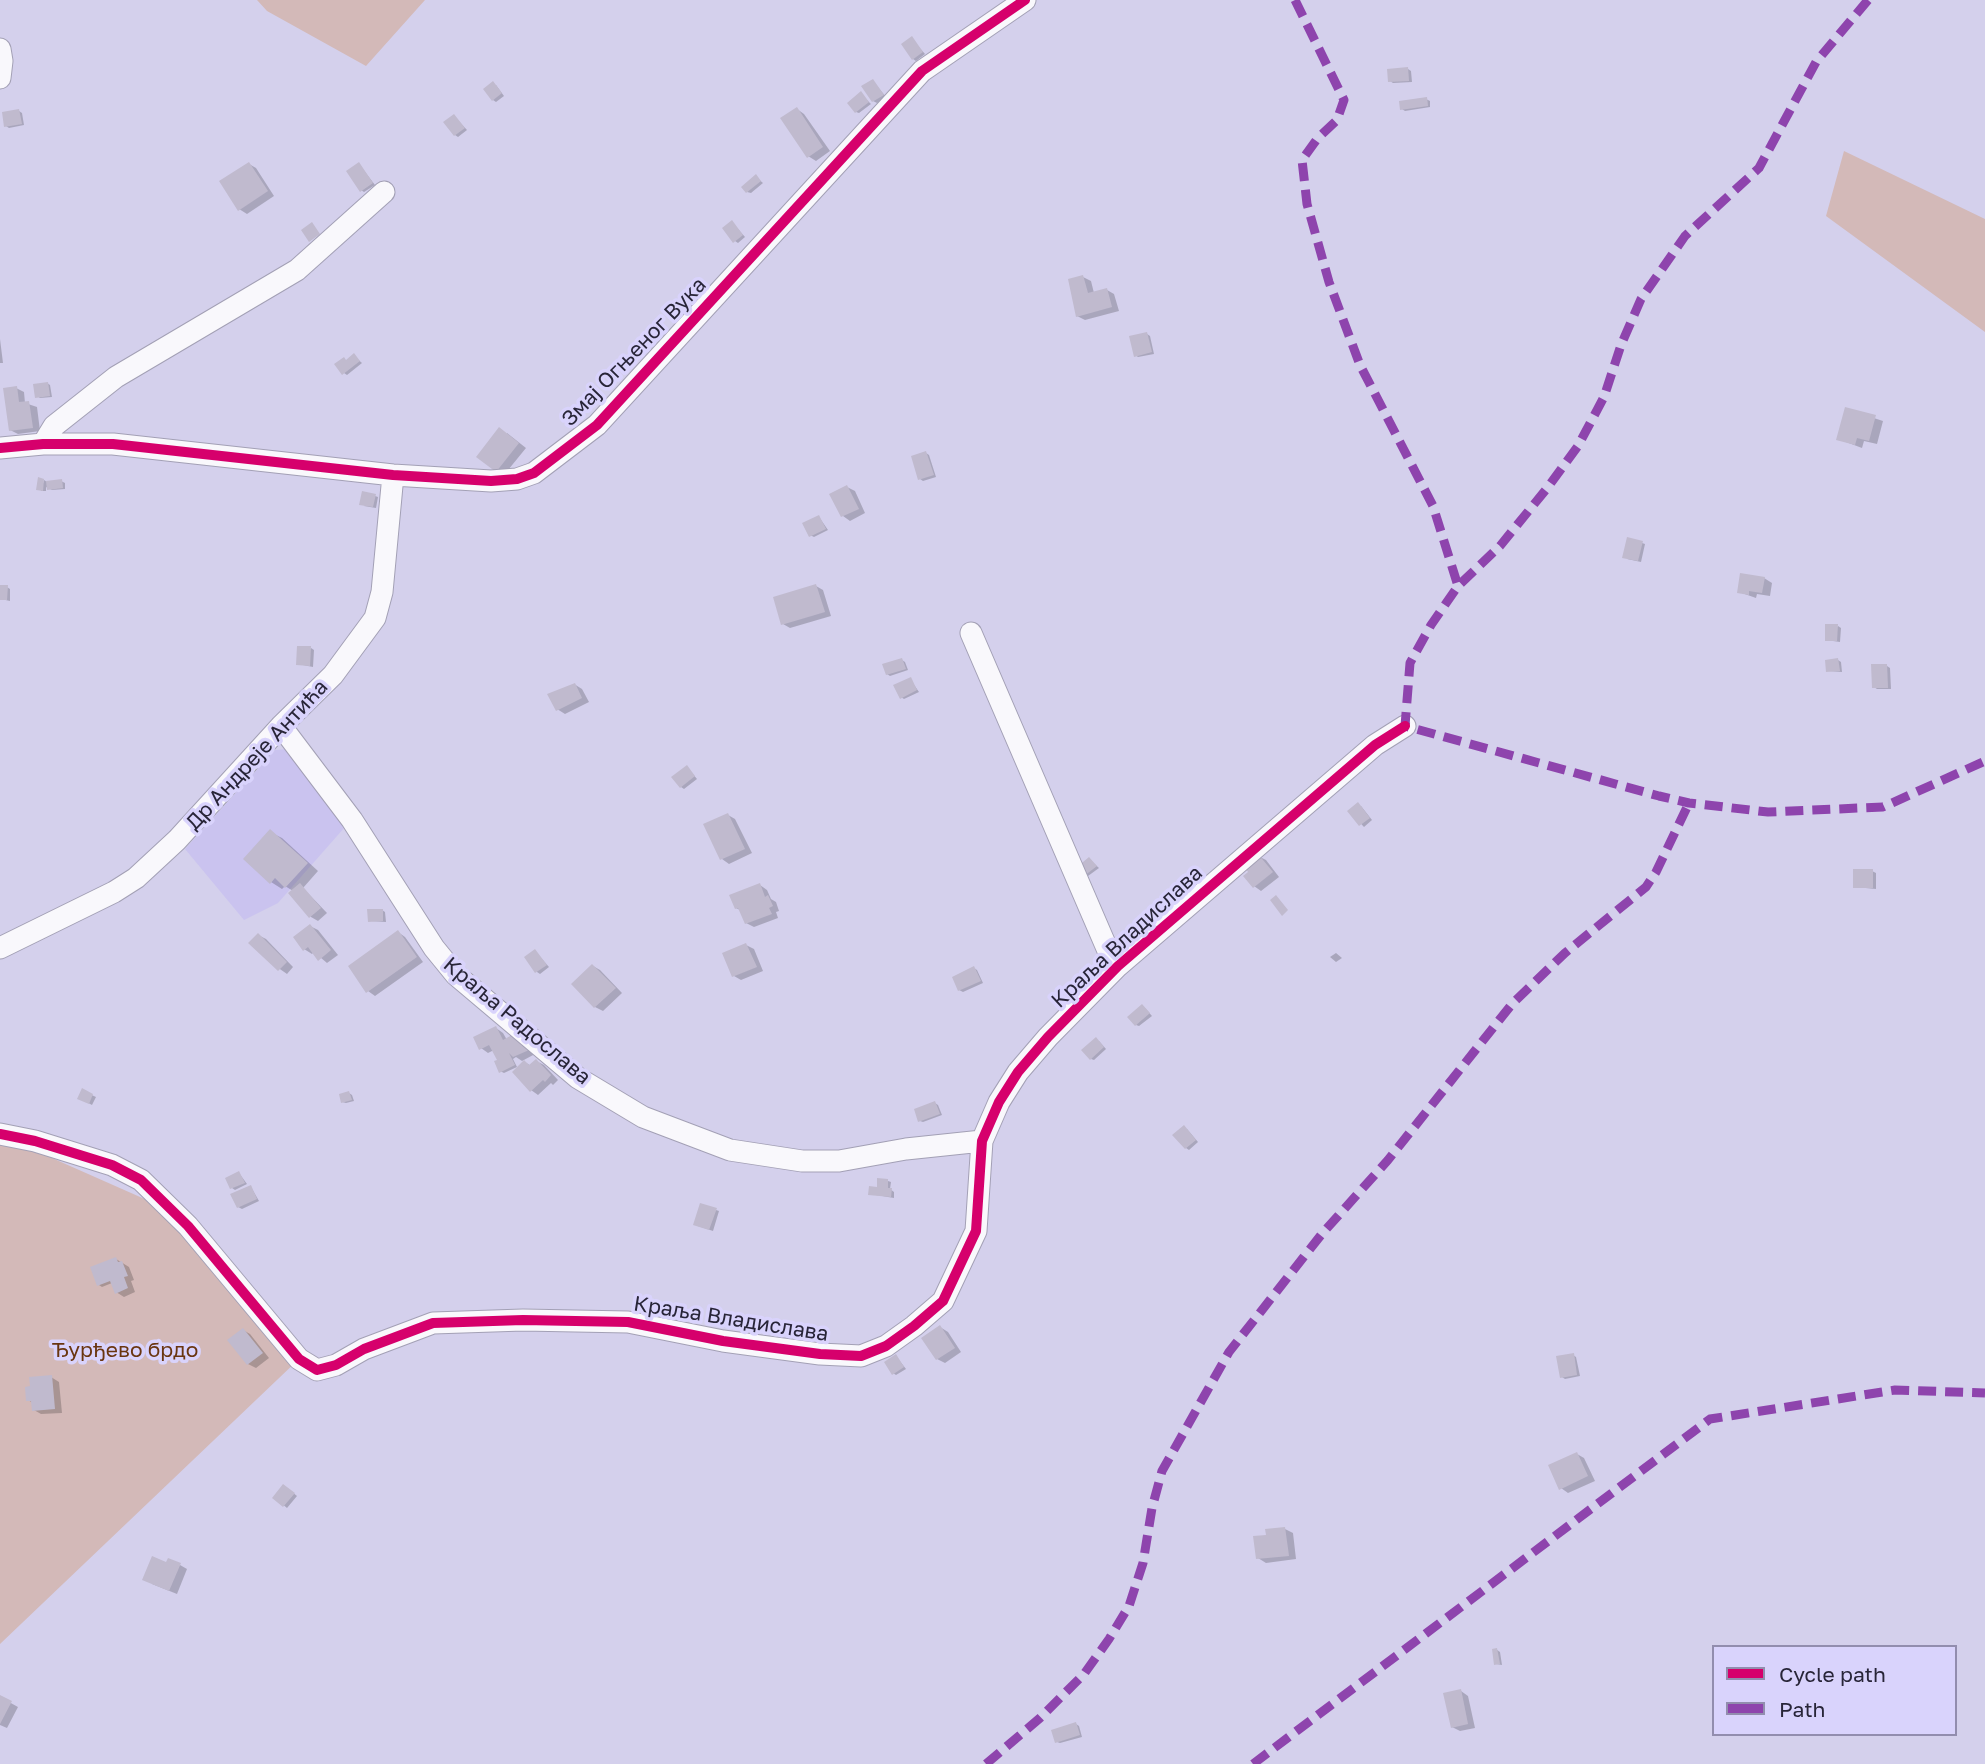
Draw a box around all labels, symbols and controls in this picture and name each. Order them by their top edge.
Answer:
street label: Змај Огњеног Вука [557,272,711,432]
street label: Др Андреје Антића [181,675,333,835]
street label: Краља Владислава [1046,861,1208,1013]
street label: Краља Радослава [438,952,596,1090]
street label: Краља Владислава [632,1291,830,1347]
park label: Ђурђево брдо [52,1337,198,1363]
legend [1712,1645,1957,1736]
text: Cycle path [1779,1661,1886,1687]
text: Path [1779,1696,1826,1722]

